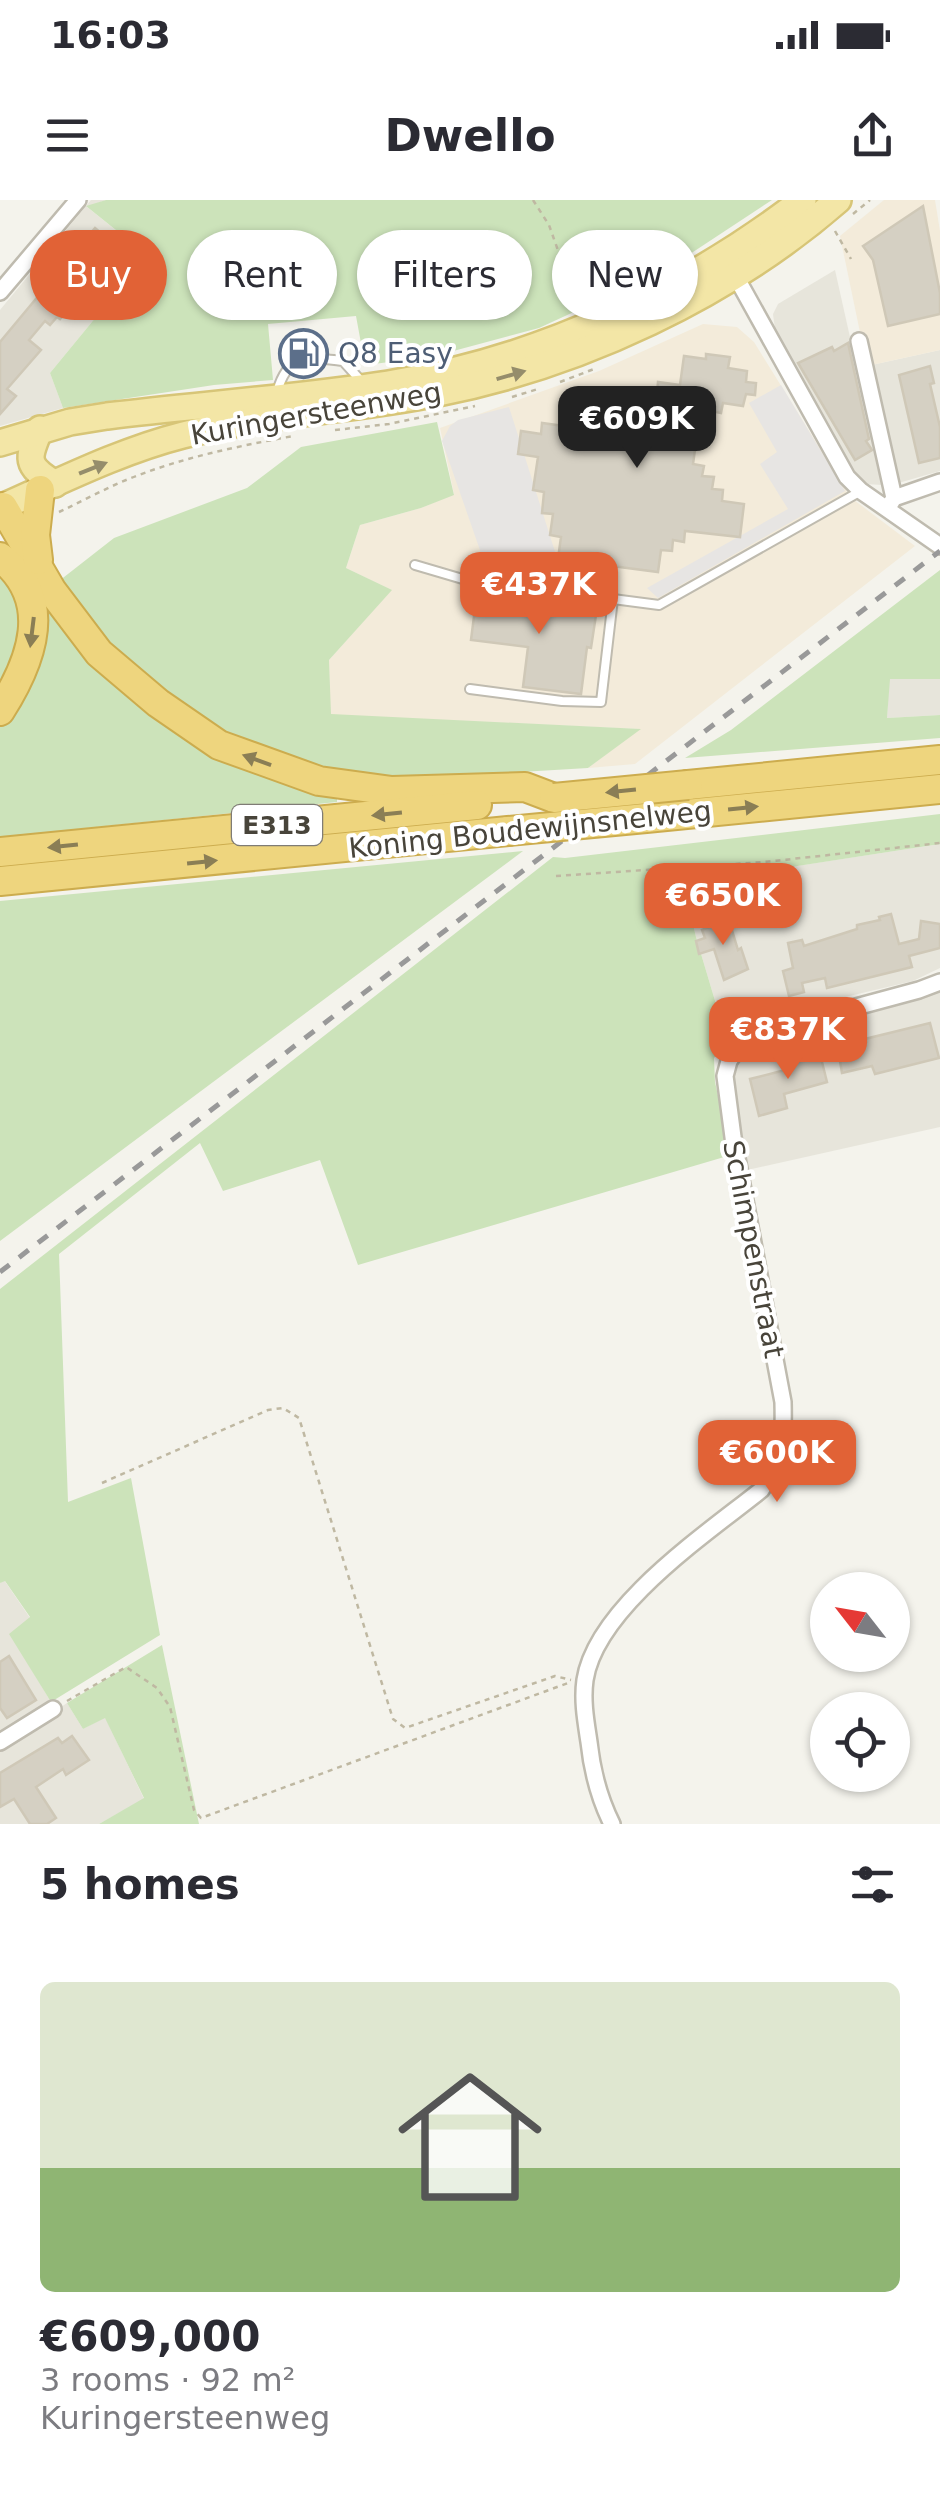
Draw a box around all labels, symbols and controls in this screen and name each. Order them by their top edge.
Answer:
text: 16:03 [50,13,171,57]
icon: menu [40,108,95,163]
icon: share [845,108,900,163]
text: Dwello [384,109,556,162]
chip: Buy [30,230,167,320]
chip: Rent [187,230,337,320]
chip: Filters [357,230,532,320]
chip: New [552,230,698,320]
fuel station icon: Q8 Easy [277,327,329,379]
place label: Q8 Easy [338,337,453,370]
one-way arrow [496,367,527,382]
street label: Kuringersteenweg [188,375,444,452]
pin: €609K [567,386,707,471]
text: €609K [580,399,694,437]
one-way arrow [78,459,108,475]
pin: €437K [469,552,609,637]
text: €437K [482,565,596,603]
one-way arrow [24,617,40,648]
one-way arrow [241,751,271,766]
one-way arrow [604,784,636,800]
street label: Koning Boudewijnsnelweg [347,794,713,865]
one-way arrow [727,800,759,816]
road number: E313 [232,805,322,845]
one-way arrow [370,807,402,823]
one-way arrow [47,838,79,854]
one-way arrow [186,853,218,869]
pin: €650K [653,863,793,948]
text: €650K [666,876,780,914]
pin: €837K [718,997,858,1082]
text: €837K [731,1010,845,1048]
street label: Schimpenstraat [716,1137,791,1361]
pin: €600K [707,1420,847,1505]
text: €600K [720,1433,834,1471]
north arrow [810,1572,910,1672]
map controls [810,1572,910,1792]
button: locate [810,1692,910,1792]
icon: filters [845,1857,900,1912]
text: 5 homes [40,1860,240,1909]
icon: home [380,2047,560,2227]
text: €609,000 [40,2312,261,2361]
text: 3 rooms · 92 m² [40,2361,295,2399]
text: Kuringersteenweg [40,2399,330,2437]

